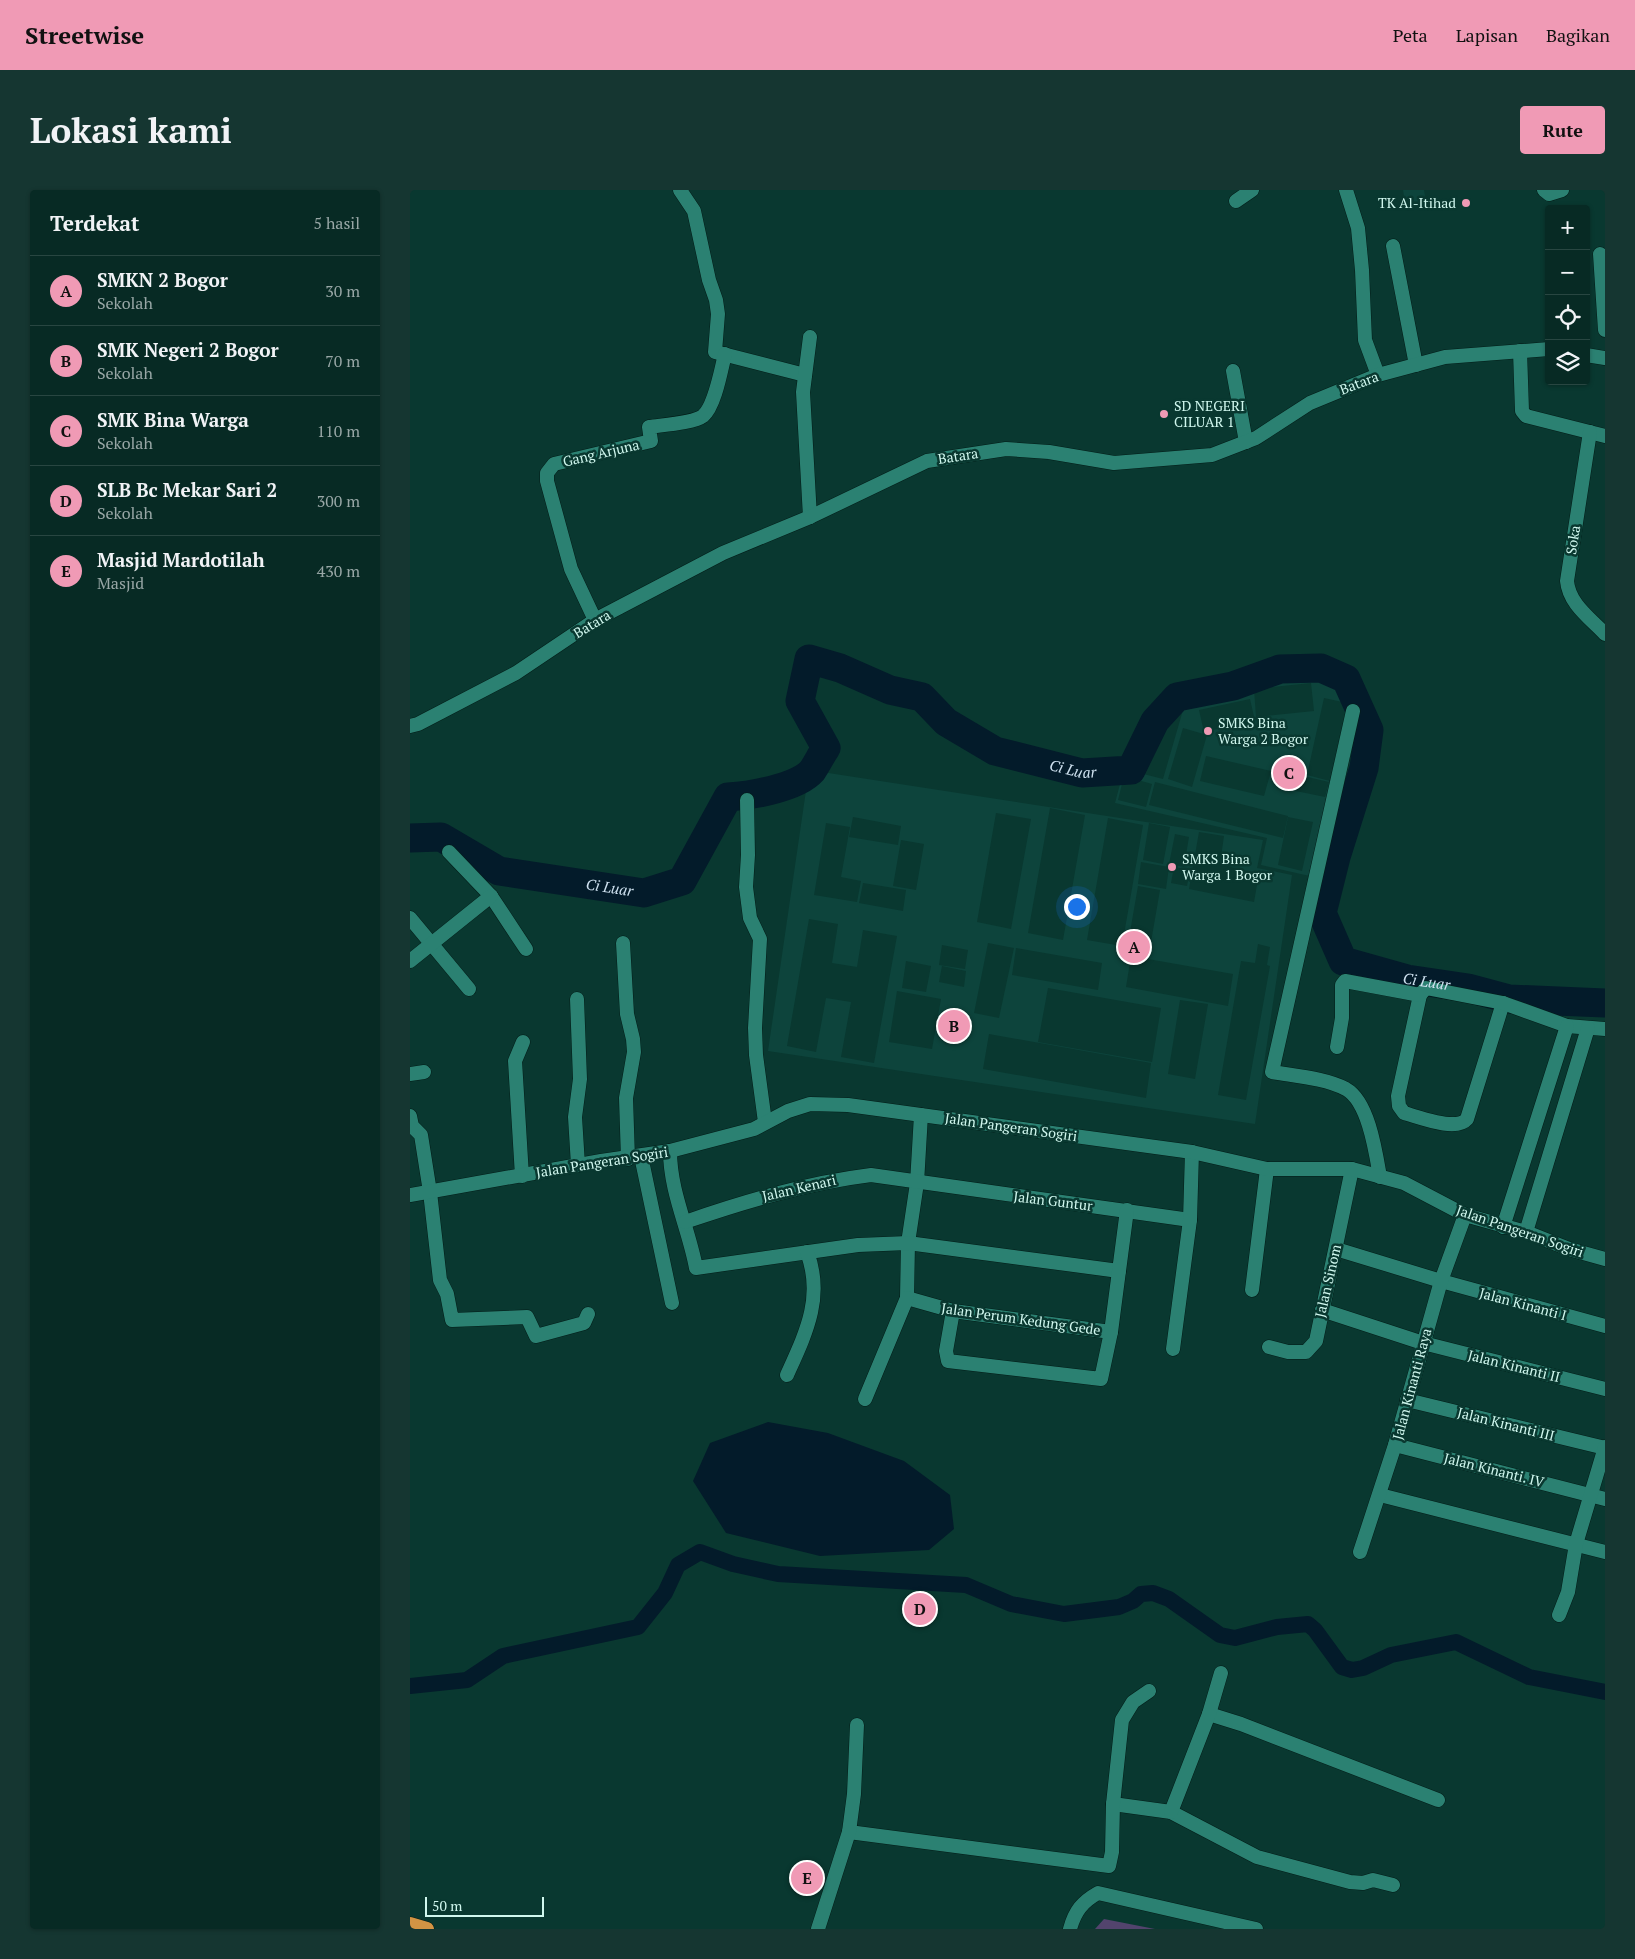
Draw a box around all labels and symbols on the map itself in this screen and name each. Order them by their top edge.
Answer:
place label: TK Al-Itihad [1378,193,1456,212]
marker: TK Al-Itihad [1460,197,1472,209]
street label: Batara [1337,366,1381,399]
place label: SD NEGERI CILUAR 1 [1174,396,1245,431]
marker: SD NEGERI CILUAR 1 [1158,408,1170,420]
street label: Gang Arjuna [561,434,641,471]
street label: Batara [936,443,979,468]
street label: Soka [1561,524,1584,556]
street label: Batara [570,605,614,642]
place label: SMKS Bina Warga 2 Bogor [1218,713,1309,748]
marker: SMKS Bina Warga 2 Bogor [1202,725,1214,737]
water label: Ci Luar [1048,754,1098,782]
pin: C [1273,754,1305,792]
place label: SMKS Bina Warga 1 Bogor [1182,849,1273,884]
marker: SMKS Bina Warga 1 Bogor [1166,861,1178,873]
water label: Ci Luar [585,873,636,900]
your location [1064,894,1090,920]
pin: A [1118,928,1150,966]
water label: Ci Luar [1402,968,1453,994]
pin: B [938,1007,970,1045]
street label: Jalan Pangeran Sogiri [944,1108,1079,1145]
street label: Jalan Pangeran Sogiri [534,1142,669,1181]
street label: Jalan Kenari [760,1170,838,1205]
street label: Jalan Guntur [1012,1186,1094,1215]
street label: Jalan Pangeran Sogiri [1454,1200,1586,1261]
street label: Jalan Sinom [1310,1242,1345,1319]
street label: Jalan Kinanti I [1477,1283,1569,1324]
street label: Jalan Perum Kedung Gede [940,1298,1102,1339]
street label: Jalan Kinanti Raya [1387,1326,1436,1442]
street label: Jalan Kinanti II [1466,1345,1562,1386]
street label: Jalan Kinanti III [1456,1402,1557,1445]
street label: Jalan Kinanti. IV [1442,1448,1547,1491]
pin: D [904,1590,936,1628]
pin: E [791,1859,823,1897]
scale bar [425,1894,544,1917]

